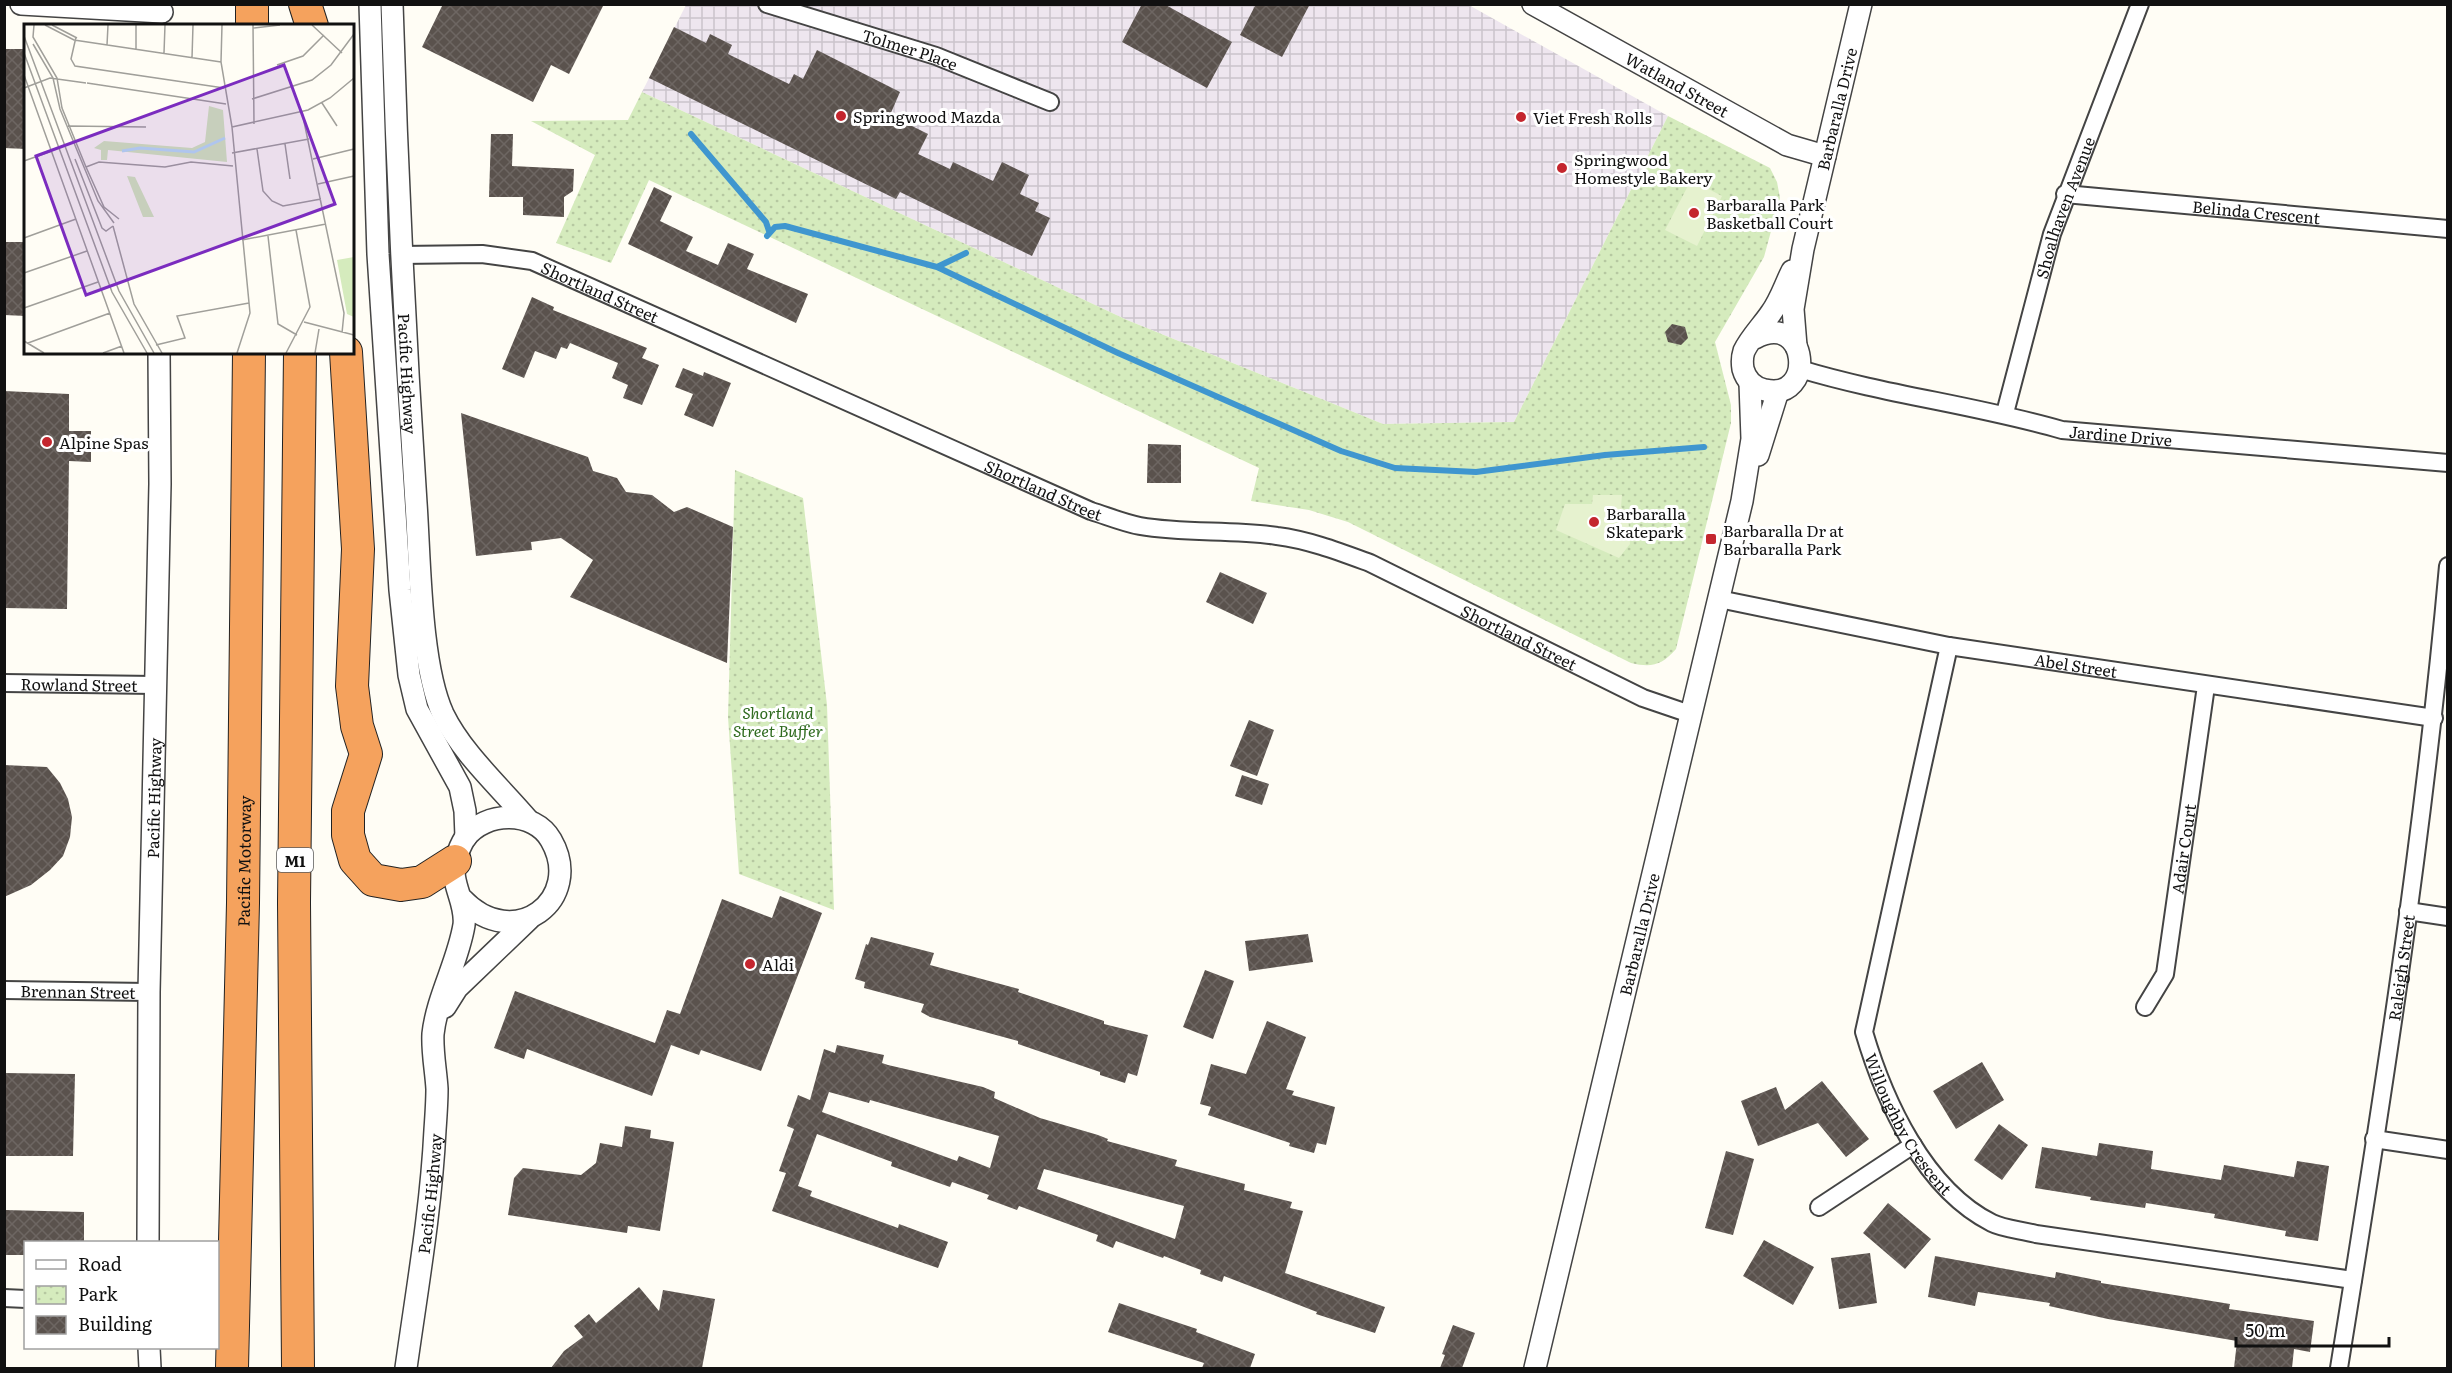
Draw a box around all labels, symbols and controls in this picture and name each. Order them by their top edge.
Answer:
street label: Tolmer Place [859,22,962,76]
inset map [24,24,354,354]
street label: Barbaralla Drive [1810,45,1862,173]
street label: Watland Street [1621,46,1734,123]
place label: Springwood Mazda [853,104,1001,128]
place label: Viet Fresh Rolls [1533,105,1652,129]
marker: Springwood Mazda [834,109,848,123]
marker: Viet Fresh Rolls [1514,110,1528,124]
street label: Shoalhaven Avenue [2029,133,2100,281]
place label: Springwood Homestyle Bakery [1574,147,1713,189]
marker: Springwood Homestyle Bakery [1555,161,1569,175]
place label: Barbaralla Park Basketball Court [1706,192,1834,234]
street label: Belinda Crescent [2191,194,2322,229]
marker: Barbaralla Park Basketball Court [1687,206,1701,220]
street label: Shortland Street [537,255,663,328]
street label: Pacific Highway [393,313,424,436]
street label: Jardine Drive [2068,419,2173,451]
place label: Alpine Spas [59,430,148,454]
marker: Alpine Spas [40,435,54,449]
street label: Shortland Street [981,453,1106,526]
place label: Barbaralla Skatepark [1606,501,1686,543]
marker: Barbaralla Skatepark [1587,515,1601,529]
place label: Barbaralla Dr at Barbaralla Park [1723,518,1844,560]
marker: Barbaralla Dr at Barbaralla Park [1704,532,1718,546]
street label: Shortland Street [1457,598,1582,676]
street label: Abel Street [2033,647,2120,683]
street label: Rowland Street [20,671,138,697]
park label: Shortland Street Buffer [733,700,823,742]
street label: Pacific Highway [140,736,167,859]
street label: Pacific Motorway [230,794,256,927]
street label: Adair Court [2165,802,2201,896]
road number: M1 [277,848,313,872]
street label: Barbaralla Drive [1612,870,1665,998]
street label: Raleigh Street [2381,912,2420,1023]
place label: Aldi [762,952,794,976]
marker: Aldi [743,957,757,971]
street label: Brennan Street [20,978,136,1004]
street label: Willoughby Crescent [1859,1050,1958,1200]
street label: Pacific Highway [411,1132,447,1255]
legend [24,1241,219,1349]
text: Road [78,1250,122,1277]
text: Park [78,1280,119,1307]
text: Building [78,1310,153,1337]
scale bar [2236,1310,2389,1348]
text: 50 m [2245,1316,2286,1343]

